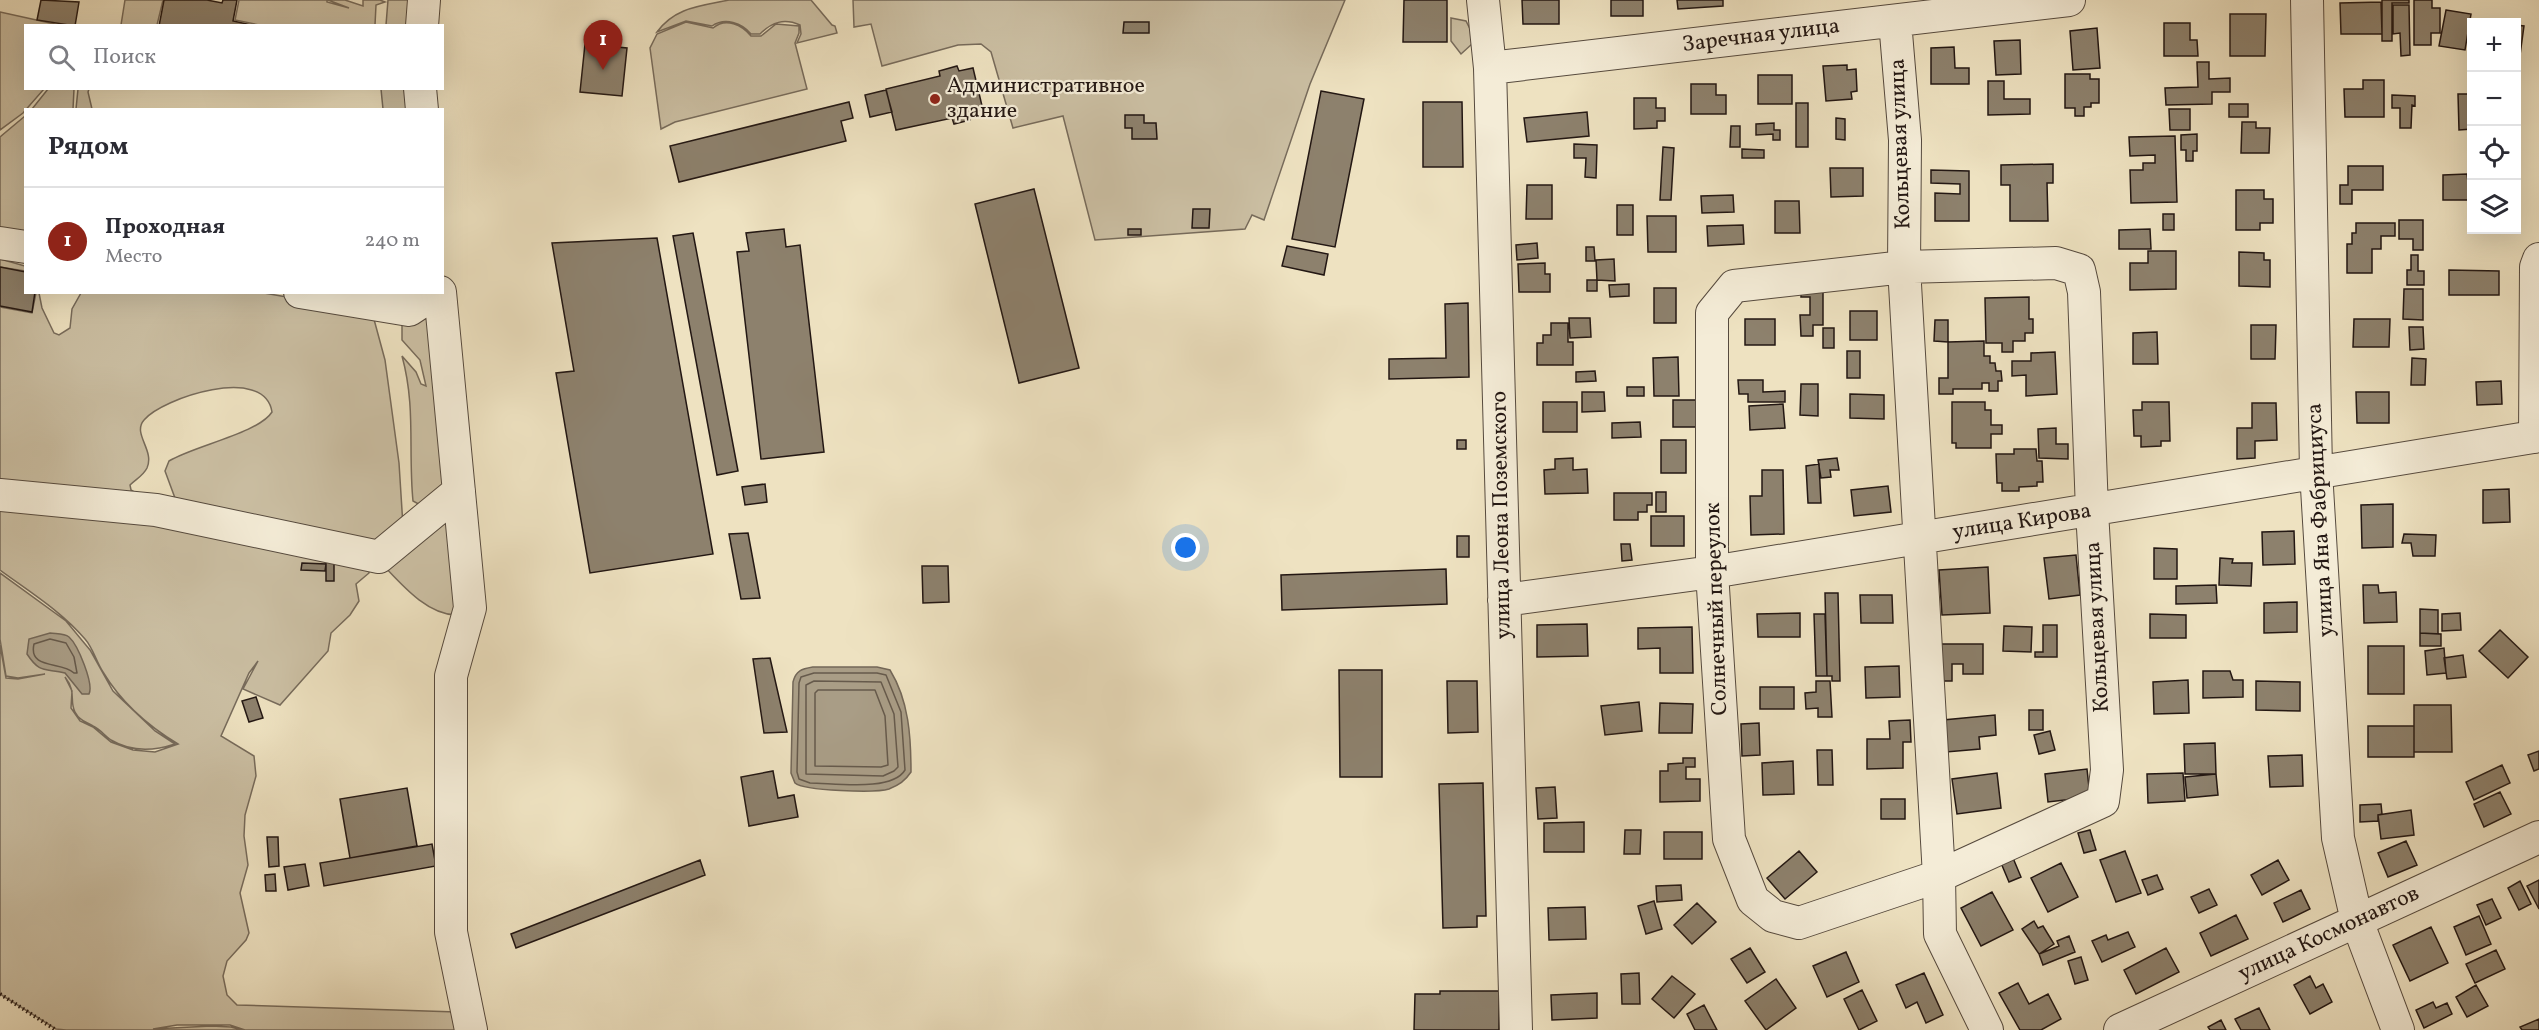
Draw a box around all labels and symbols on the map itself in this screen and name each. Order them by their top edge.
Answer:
street label: Заречная улица [1680,11,1842,61]
pin: 1 [584,20,622,70]
street label: Кольцевая улица [1883,58,1919,230]
place label: Административное здание [947,71,1145,127]
marker: Административное здание [928,92,942,106]
street label: улица Леона Поземского [1484,390,1520,640]
street label: улица Яна Фабрициуса [2299,402,2343,638]
street label: улица Кирова [1950,496,2094,548]
street label: Солнечный переулок [1698,502,1736,716]
your location [1171,533,1200,562]
street label: Кольцевая улица [2078,541,2118,713]
street label: улица Космонавтов [2233,878,2425,990]

